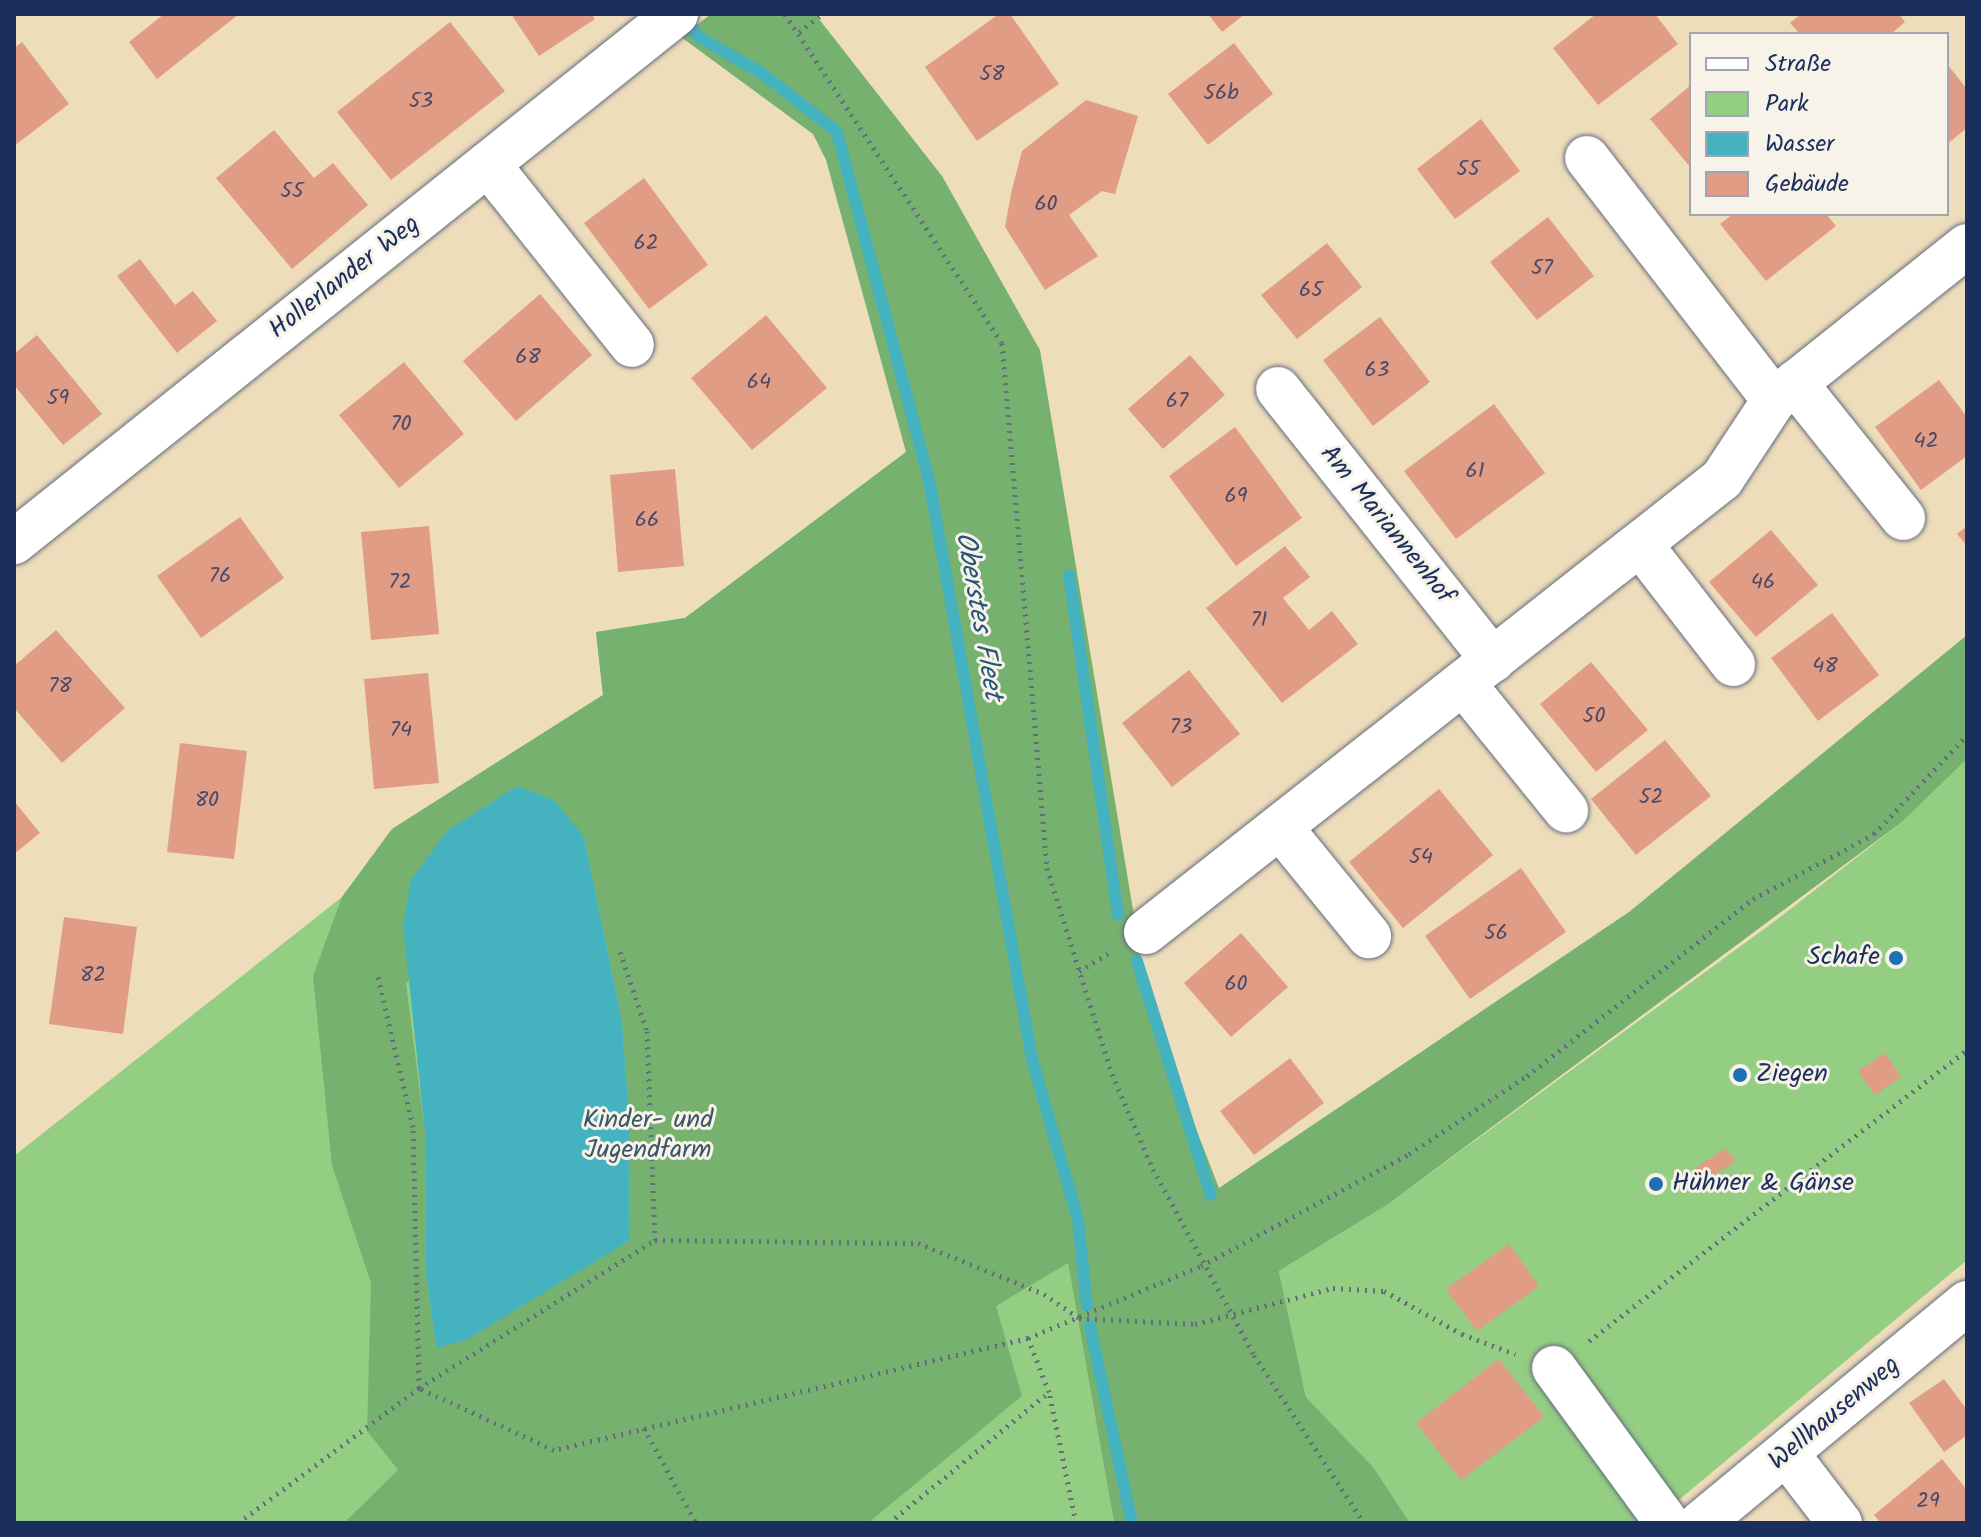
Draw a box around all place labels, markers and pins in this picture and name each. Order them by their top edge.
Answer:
place label: Schafe [1807,942,1880,974]
marker: Schafe [1887,949,1905,967]
place label: Ziegen [1756,1059,1828,1091]
marker: Ziegen [1731,1066,1749,1084]
place label: Hühner & Gänse [1672,1168,1854,1200]
marker: Hühner & Gänse [1647,1175,1665,1193]

